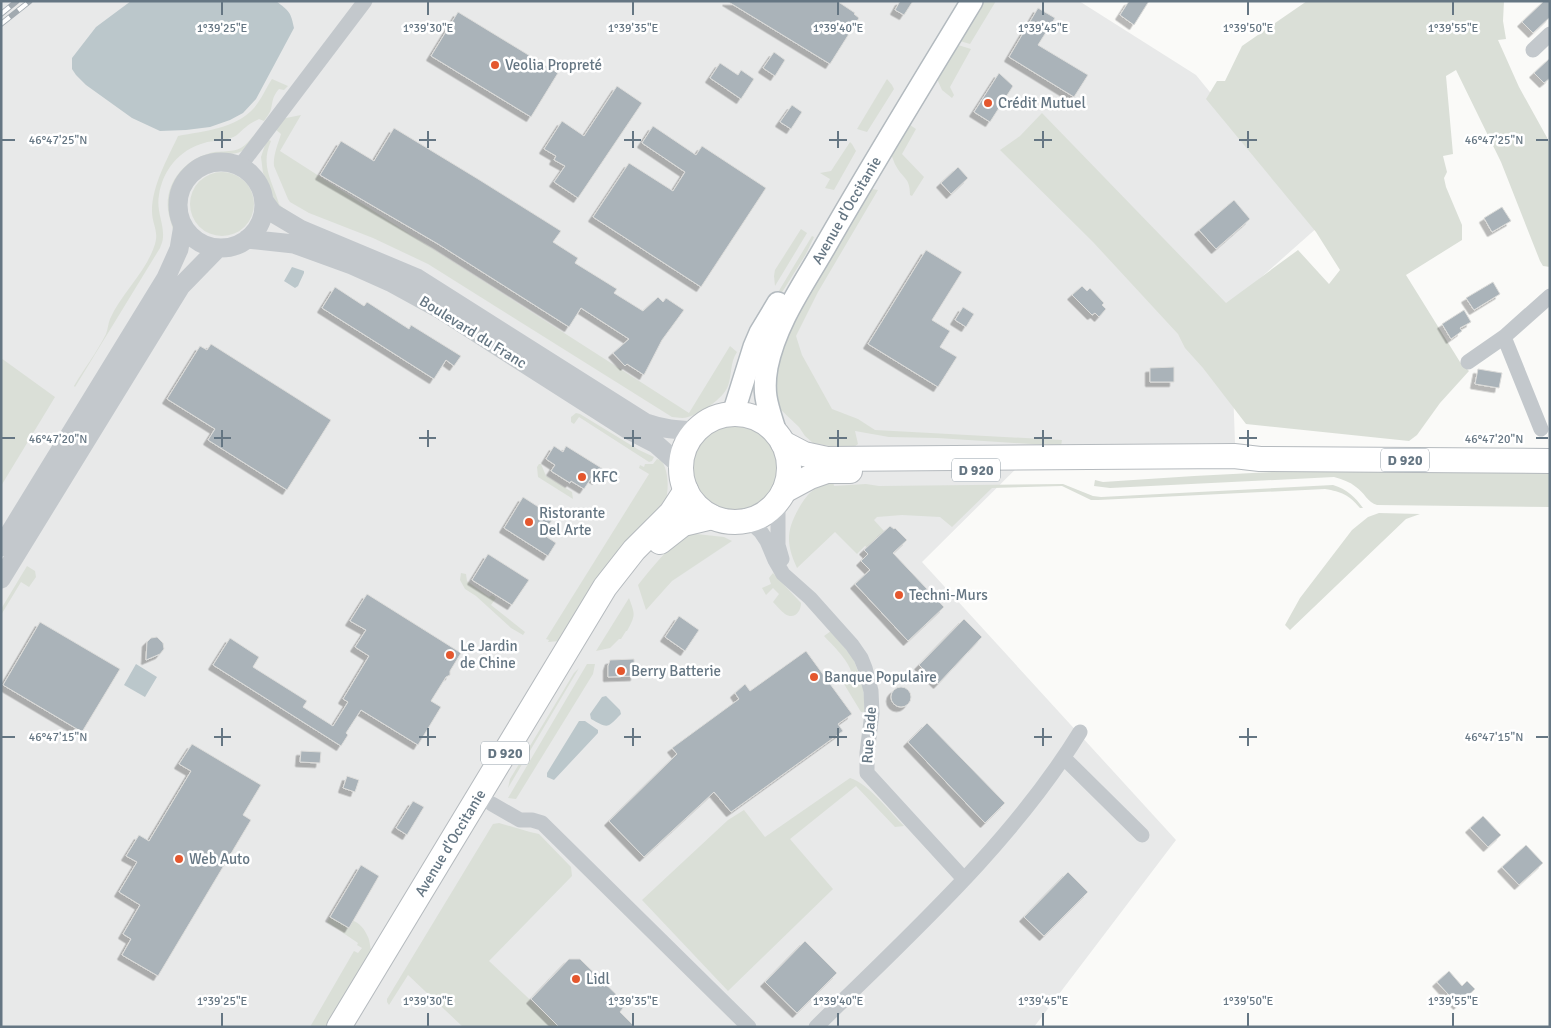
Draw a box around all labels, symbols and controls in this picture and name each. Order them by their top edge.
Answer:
text: 1°39'25"E [197,21,248,36]
text: 1°39'30"E [403,21,454,36]
text: 1°39'35"E [608,21,659,36]
text: 1°39'40"E [813,21,864,36]
text: 1°39'45"E [1018,21,1069,36]
text: 1°39'50"E [1223,21,1274,36]
text: 1°39'55"E [1428,21,1479,36]
place label: Veolia Propreté [505,56,602,74]
marker: Veolia Propreté [489,59,501,71]
place label: Crédit Mutuel [998,94,1086,112]
marker: Crédit Mutuel [982,97,994,109]
text: 46°47'25"N [29,133,87,148]
text: 46°47'25"N [1465,133,1523,148]
street label: Avenue d'Occitanie [808,153,885,267]
street label: Boulevard du Franc [416,292,530,372]
text: 46°47'20"N [29,432,87,447]
text: 46°47'20"N [1465,432,1523,447]
road number: D 920 [1381,448,1429,472]
road number: D 920 [952,458,1000,482]
place label: KFC [592,468,618,486]
marker: KFC [576,471,588,483]
place label: Ristorante Del Arte [539,504,605,539]
marker: Ristorante Del Arte [523,516,535,528]
place label: Techni-Murs [909,586,988,604]
marker: Techni-Murs [893,589,905,601]
place label: Le Jardin de Chine [460,637,518,672]
marker: Le Jardin de Chine [444,649,456,661]
place label: Berry Batterie [631,662,721,680]
marker: Berry Batterie [615,665,627,677]
place label: Banque Populaire [824,668,937,686]
marker: Banque Populaire [808,671,820,683]
street label: Rue Jade [858,706,880,764]
text: 46°47'15"N [29,730,87,745]
text: 46°47'15"N [1465,730,1523,745]
road number: D 920 [481,741,529,764]
street label: Avenue d'Occitanie [411,786,490,900]
place label: Web Auto [189,850,250,868]
marker: Web Auto [173,853,185,865]
place label: Lidl [586,970,610,988]
marker: Lidl [570,973,582,985]
text: 1°39'25"E [197,994,248,1009]
text: 1°39'30"E [403,994,454,1009]
text: 1°39'35"E [608,994,659,1009]
text: 1°39'40"E [813,994,864,1009]
text: 1°39'45"E [1018,994,1069,1009]
text: 1°39'50"E [1223,994,1274,1009]
text: 1°39'55"E [1428,994,1479,1009]

